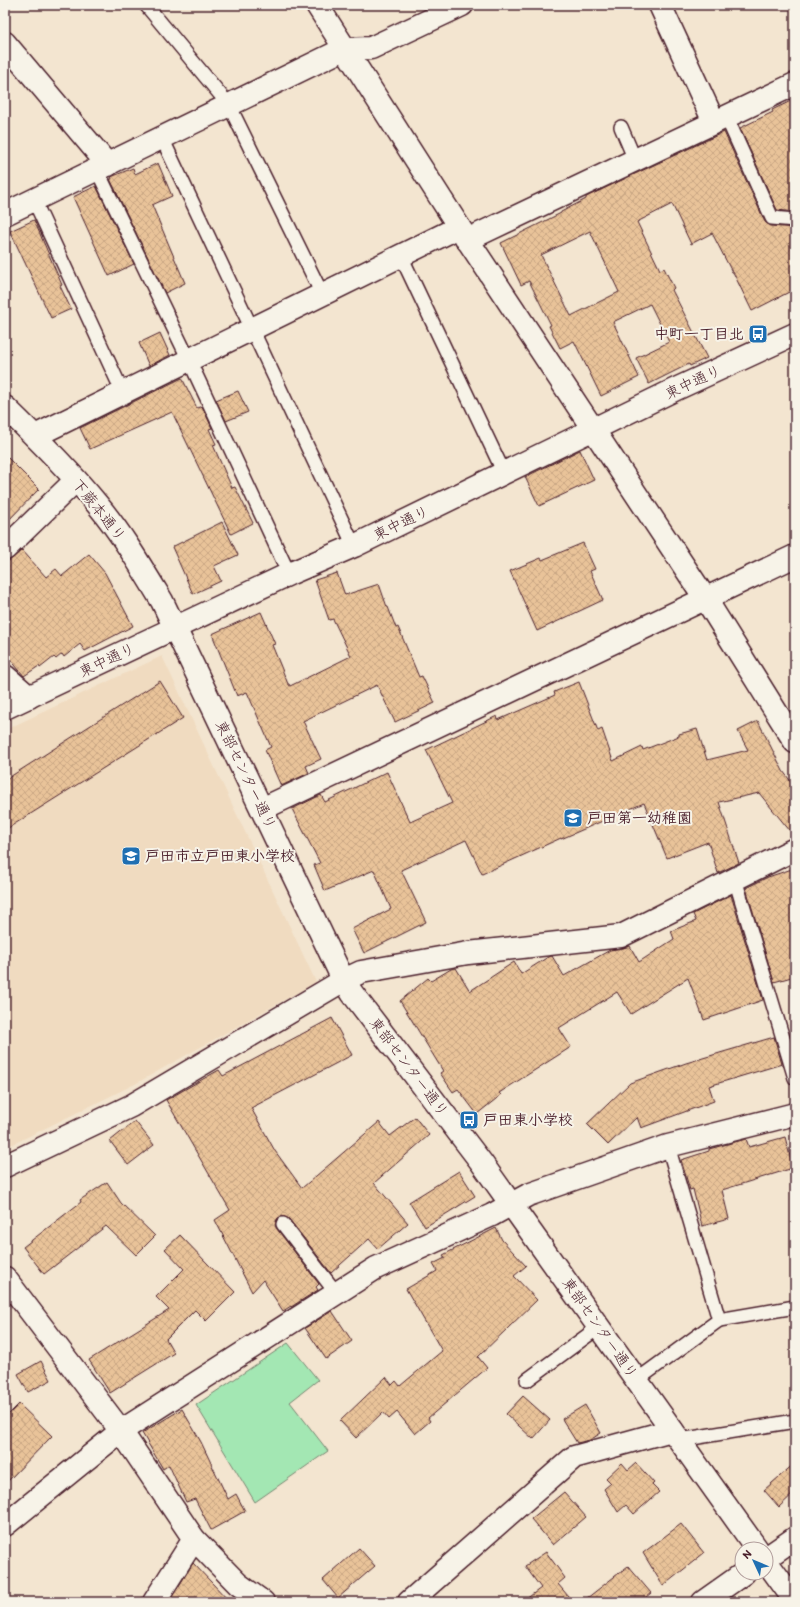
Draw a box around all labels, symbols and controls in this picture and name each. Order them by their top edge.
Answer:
bus stop icon: 中町一丁目北 [747,323,769,345]
place label: 中町一丁目北 [654,325,744,343]
street label: 東中通り [662,361,724,403]
street label: 下蕨本通り [68,475,130,545]
street label: 東中通り [370,502,432,544]
street label: 東中通り [76,639,138,681]
street label: 東部センター通り [212,717,280,833]
school or university icon: 戸田第一幼稚園 [562,807,584,829]
place label: 戸田第一幼稚園 [587,809,692,827]
school or university icon: 戸田市立戸田東小学校 [120,845,142,867]
place label: 戸田市立戸田東小学校 [145,847,295,865]
street label: 東部センター通り [366,1014,452,1120]
bus stop icon: 戸田東小学校 [458,1109,480,1131]
place label: 戸田東小学校 [483,1111,573,1129]
street label: 東部センター通り [558,1274,642,1382]
north arrow [734,1541,774,1581]
text: N [740,1547,754,1562]

